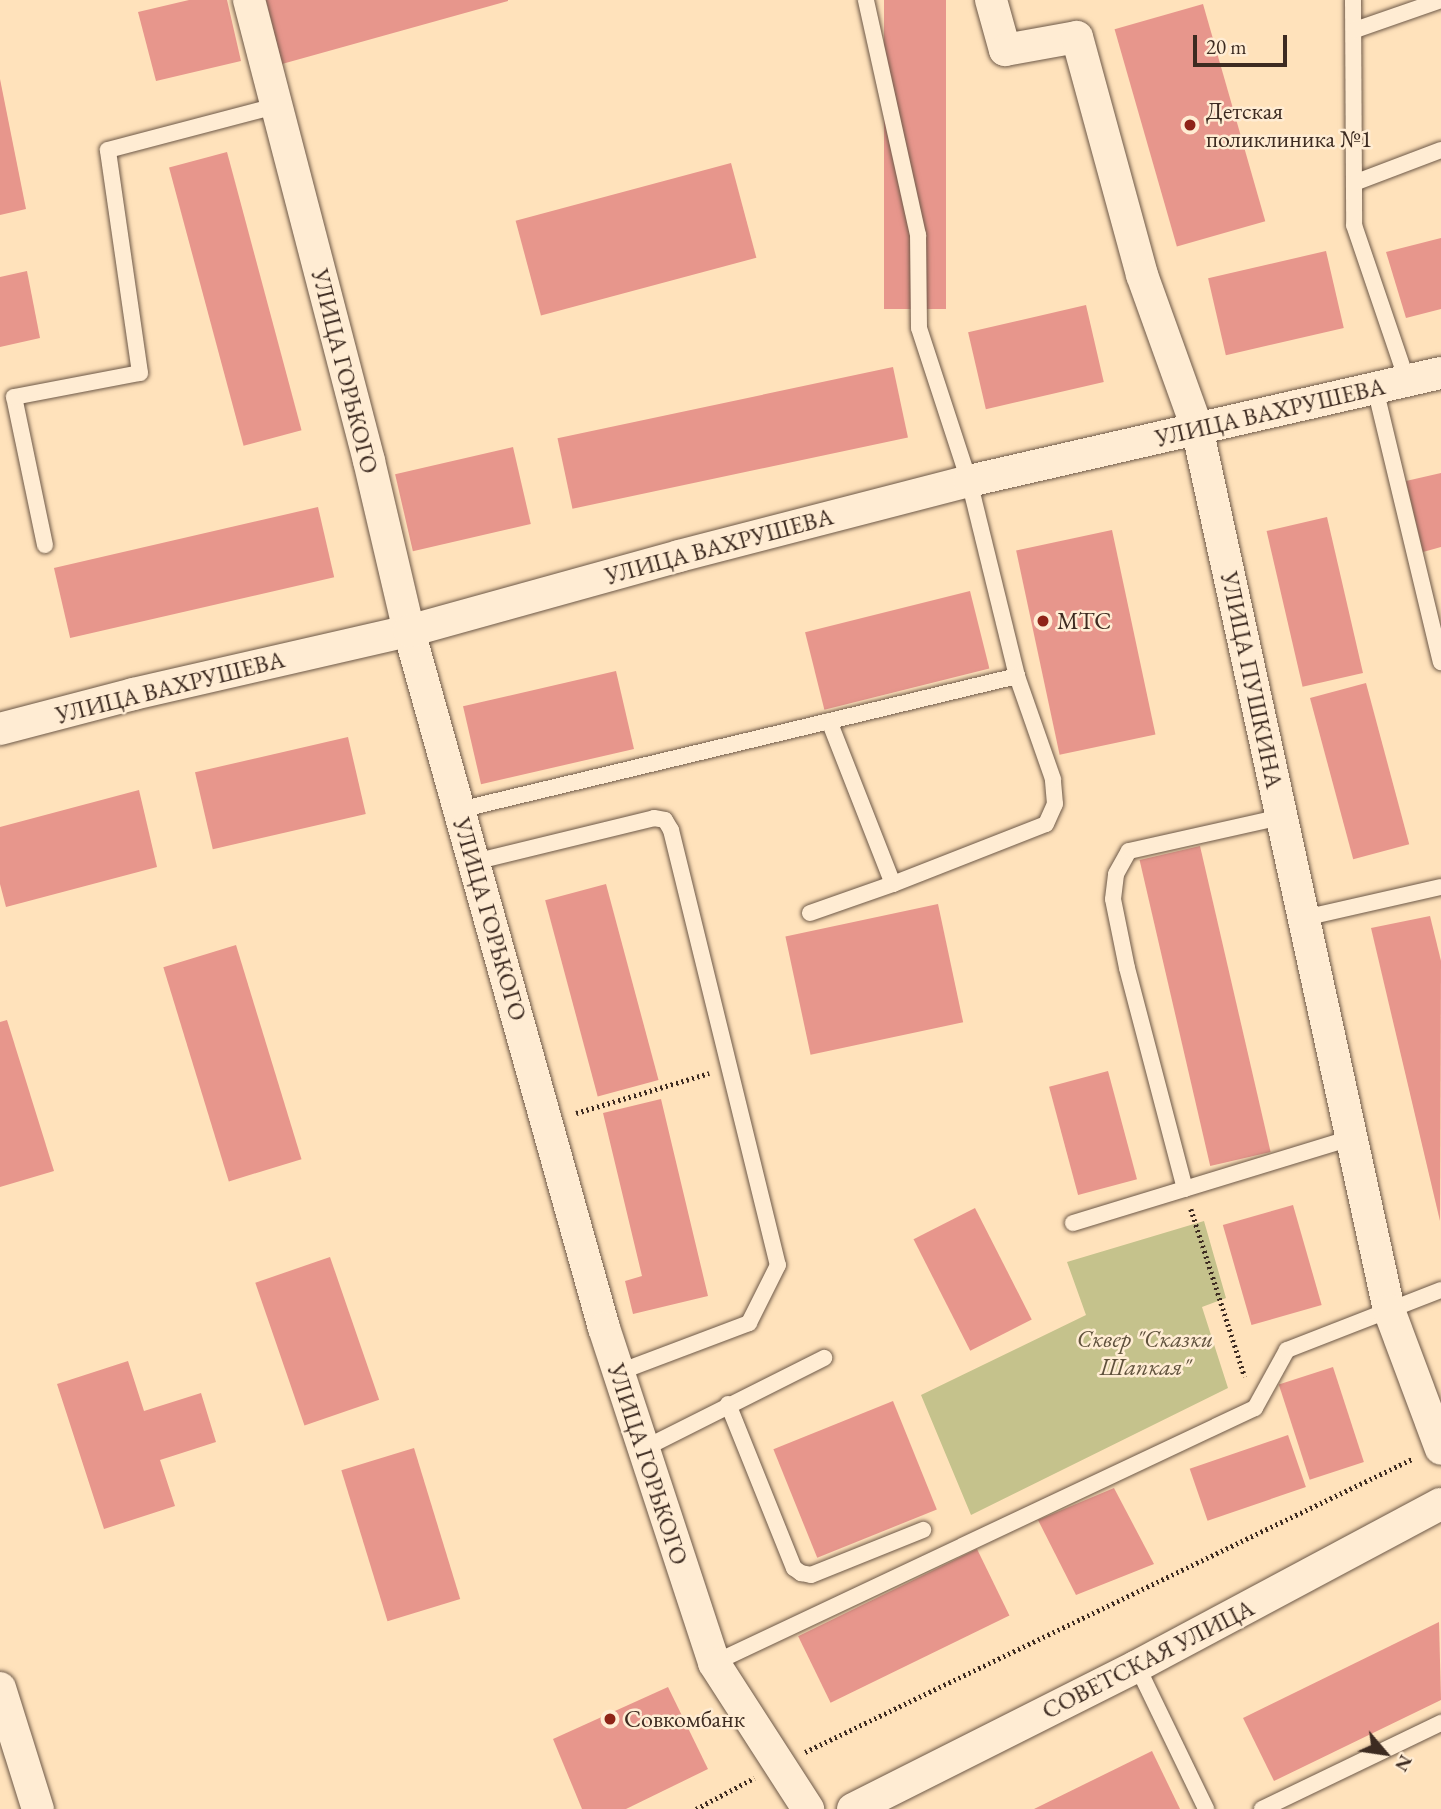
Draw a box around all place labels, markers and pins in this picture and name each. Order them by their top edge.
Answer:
place label: Детская поликлиника №1 [1206,97,1372,153]
marker: Детская поликлиника №1 [1180,115,1200,135]
place label: МТС [1057,607,1111,635]
marker: МТС [1035,613,1051,629]
place label: Совкомбанк [624,1705,745,1733]
marker: Совкомбанк [602,1711,618,1727]

